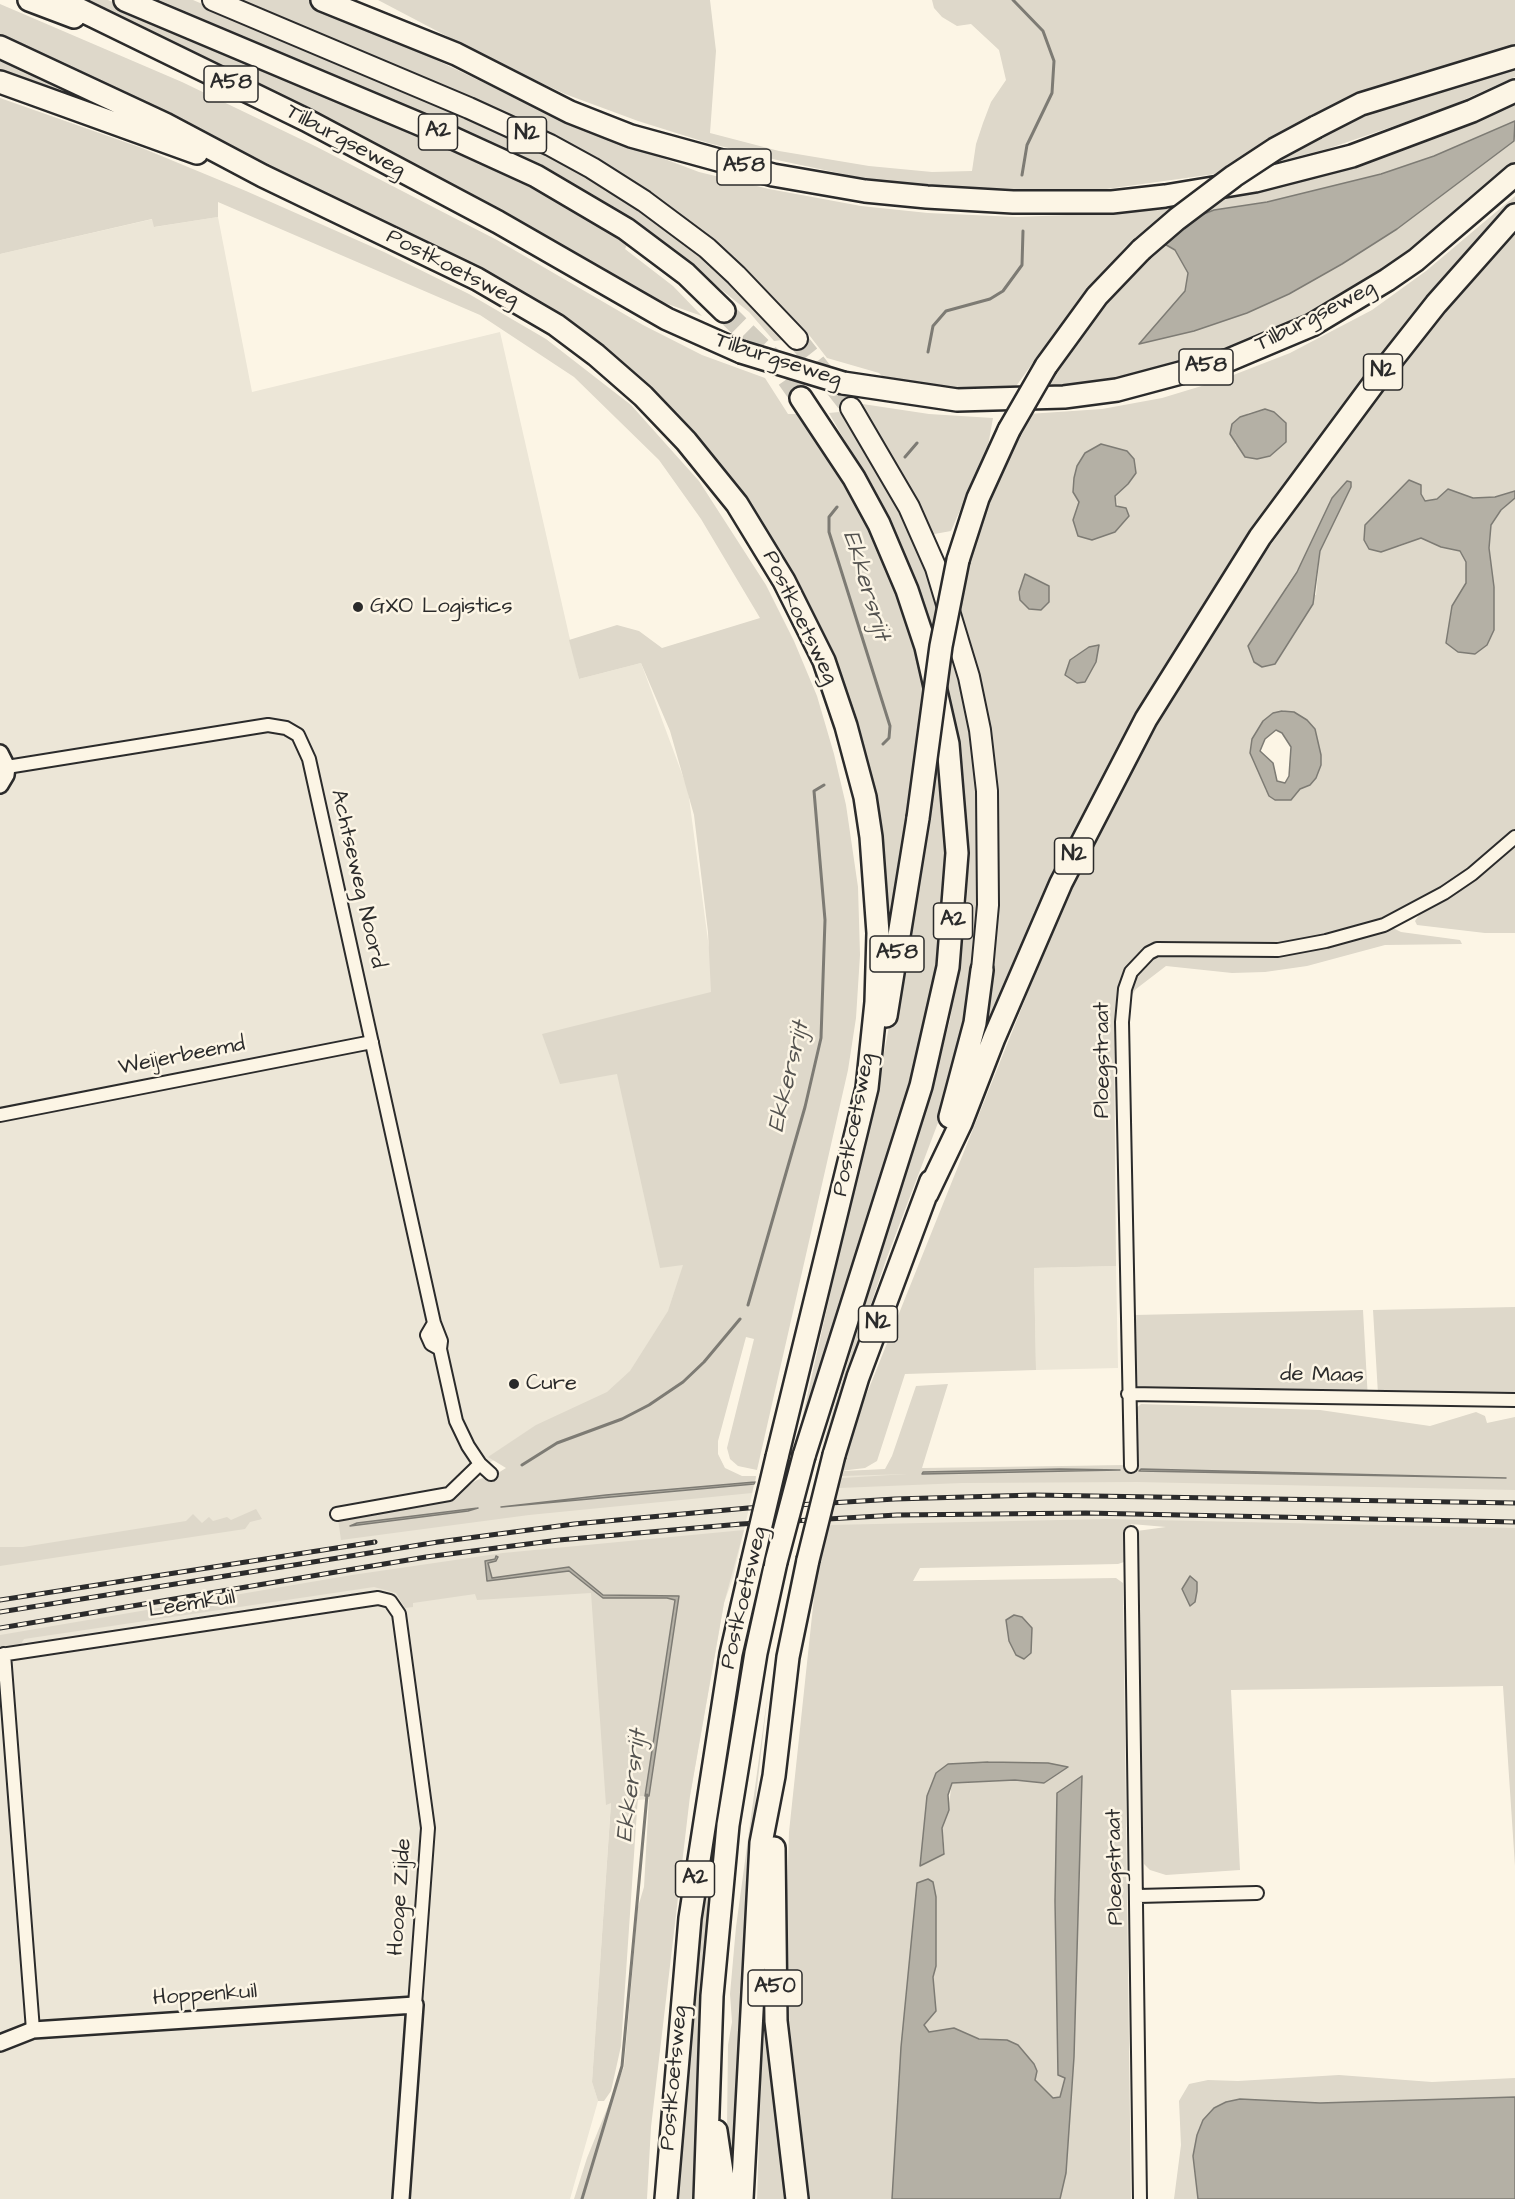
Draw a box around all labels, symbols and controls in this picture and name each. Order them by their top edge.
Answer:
road number: A58 [204,66,258,102]
street label: Tilburgseweg [281,99,409,185]
road number: A2 [418,114,458,150]
road number: N2 [508,117,546,153]
road number: A58 [717,149,771,185]
street label: Postkoetsweg [381,224,523,314]
street label: Tilburgseweg [1251,275,1381,359]
street label: Tilburgseweg [711,328,845,394]
road number: A58 [1179,349,1233,385]
road number: N2 [1364,354,1402,390]
water label: Ekkersrijt [835,528,895,644]
street label: Postkoetsweg [755,547,843,689]
place label: GXO Logistics [370,594,512,620]
marker: GXO Logistics [351,600,365,614]
street label: Achtseweg Noord [324,787,390,971]
road number: N2 [1054,838,1094,874]
road number: A2 [934,903,972,939]
road number: A58 [870,936,924,972]
street label: Ploegstraat [1090,1002,1116,1118]
water label: Ekkersrijt [763,1019,817,1135]
street label: Weijerbeemd [116,1032,248,1082]
street label: Postkoetsweg [828,1051,882,1199]
road number: N2 [858,1306,898,1342]
street label: de Maas [1280,1362,1364,1390]
place label: Cure [526,1371,577,1397]
marker: Cure [507,1377,521,1391]
street label: Postkoetsweg [716,1524,774,1672]
street label: Leemkuil [147,1585,237,1625]
water label: Ekkersrijt [612,1728,654,1844]
street label: Ploegstraat [1102,1809,1130,1925]
street label: Hooge Zijde [384,1837,418,1957]
road number: A2 [676,1861,714,1897]
road number: A50 [748,1970,802,2006]
street label: Hoppenkuil [152,1979,258,2013]
street label: Postkoetsweg [656,2005,694,2151]

